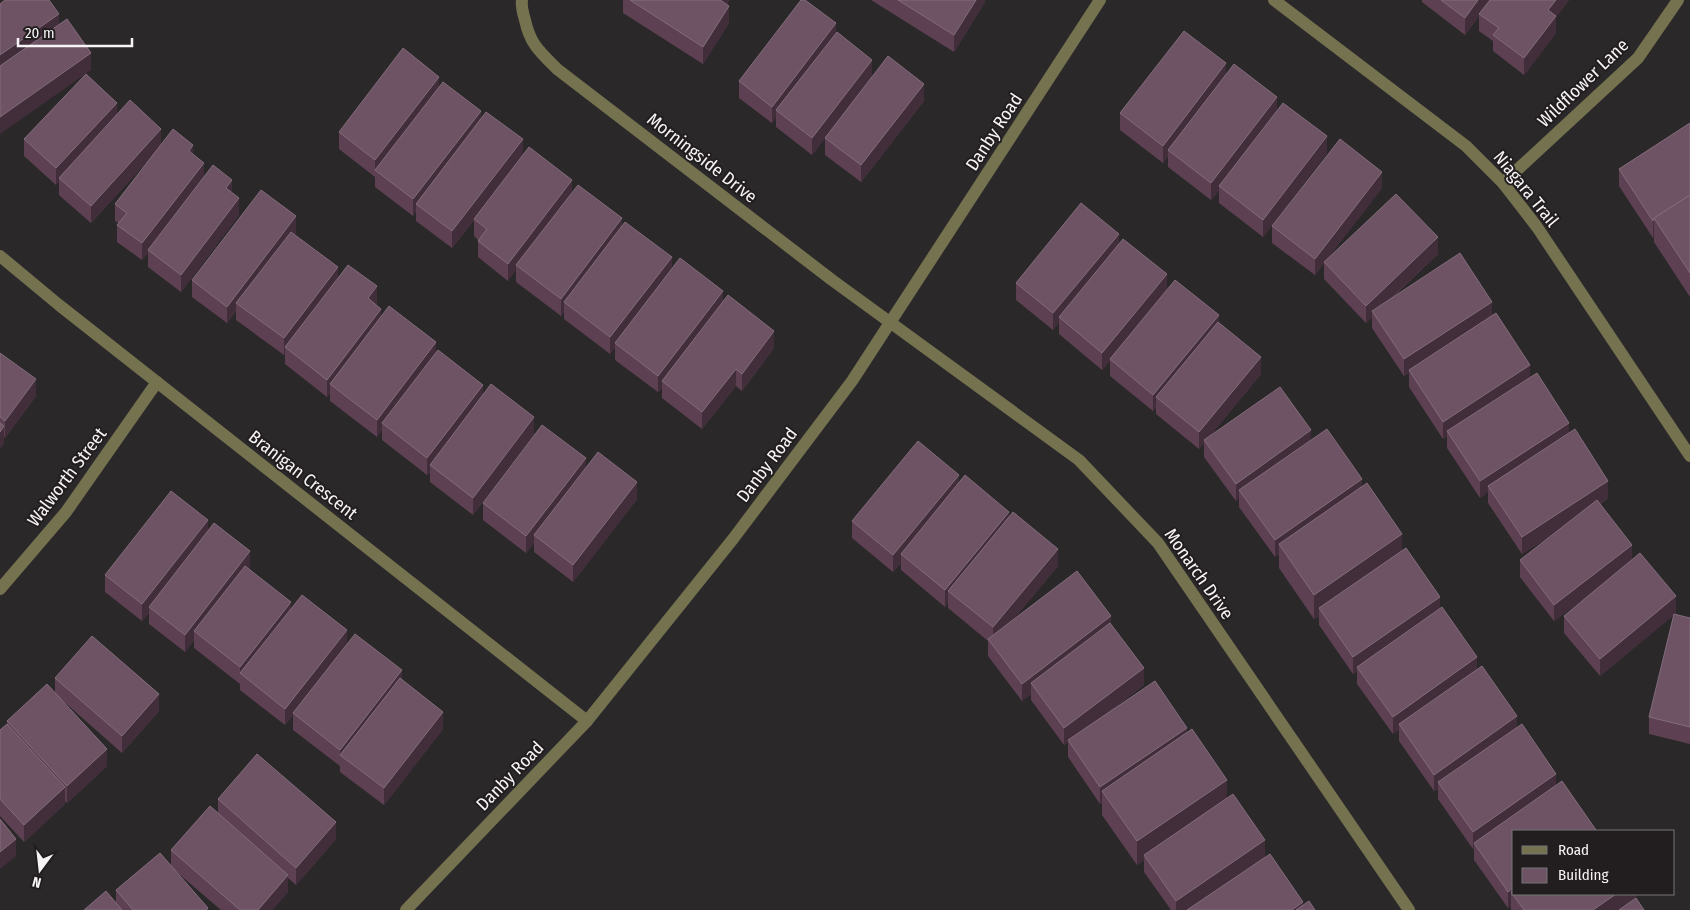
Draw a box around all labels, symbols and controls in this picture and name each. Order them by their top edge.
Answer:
scale bar [18,15,131,47]
text: 20 m [25,24,55,42]
street label: Wildflower Lane [1533,34,1633,132]
street label: Danby Road [961,89,1027,175]
street label: Morningside Drive [643,108,761,208]
street label: Niagara Trail [1489,147,1563,232]
street label: Walworth Street [23,423,111,531]
street label: Danby Road [732,423,802,507]
street label: Branigan Crescent [244,426,362,524]
street label: Monarch Drive [1160,524,1238,624]
street label: Danby Road [472,737,548,815]
legend [1512,830,1675,895]
text: Road [1558,841,1589,859]
north arrow [15,845,65,895]
text: Building [1558,866,1609,884]
text: N [31,873,43,891]

